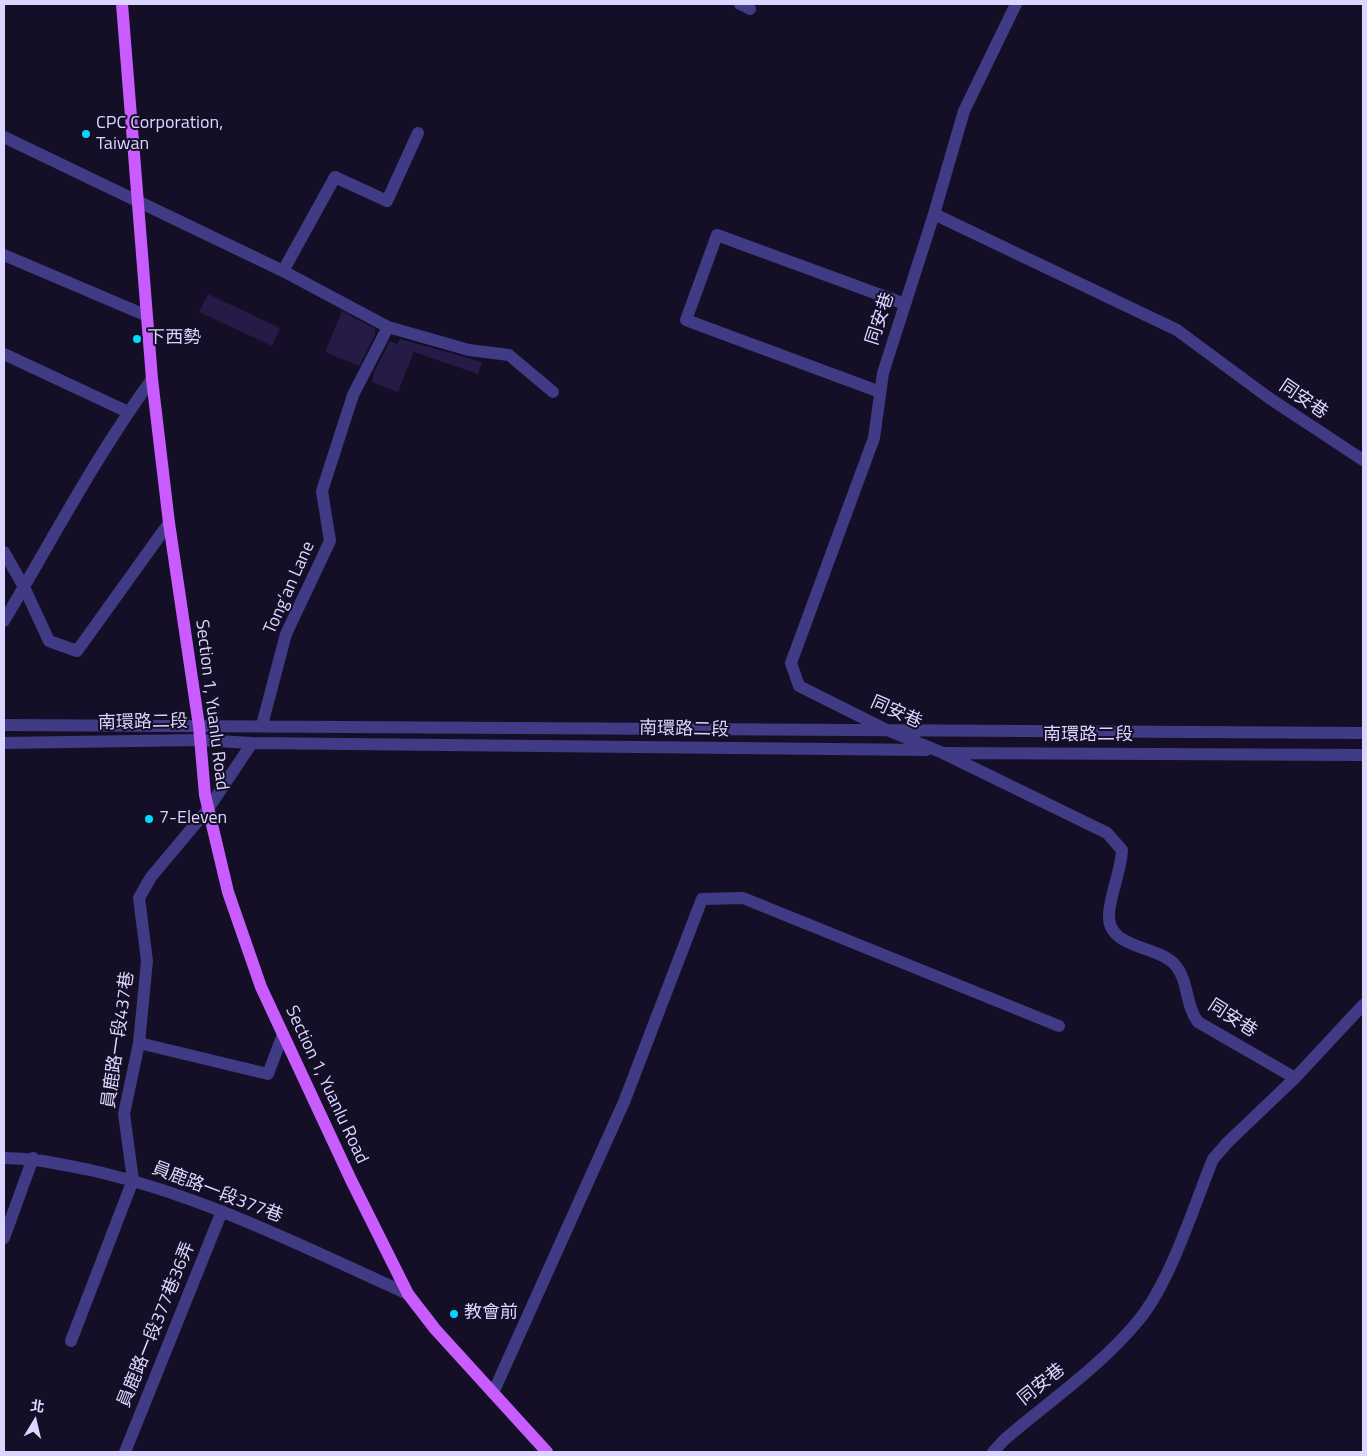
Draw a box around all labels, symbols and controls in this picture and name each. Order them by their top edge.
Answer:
place label: CPC Corporation, Taiwan [96,113,223,156]
marker: CPC Corporation, Taiwan [80,128,92,140]
street label: 同安巷 [862,290,900,348]
place label: 下西勢 [147,328,201,350]
marker: 下西勢 [131,333,143,345]
street label: 同安巷 [1275,376,1331,424]
street label: Tong’an Lane [260,538,320,638]
street label: Section 1, Yuanlu Road [190,618,232,792]
street label: 同安巷 [867,692,925,734]
street label: 南環路二段 [98,711,188,735]
street label: 南環路二段 [639,718,729,742]
street label: 南環路二段 [1043,725,1133,747]
place label: 7-Eleven [159,808,227,830]
marker: 7-Eleven [143,813,155,825]
street label: 員鹿路一段437巷 [99,970,139,1110]
street label: 同安巷 [1203,995,1261,1043]
street label: Section 1, Yuanlu Road [280,1003,372,1167]
street label: 員鹿路一段377巷 [149,1158,285,1228]
street label: 員鹿路一段377巷36弄 [114,1239,200,1411]
place label: 教會前 [464,1303,518,1325]
marker: 教會前 [448,1308,460,1320]
street label: 同安巷 [1014,1360,1070,1410]
text: 北 [29,1394,46,1417]
north arrow [10,1396,60,1446]

